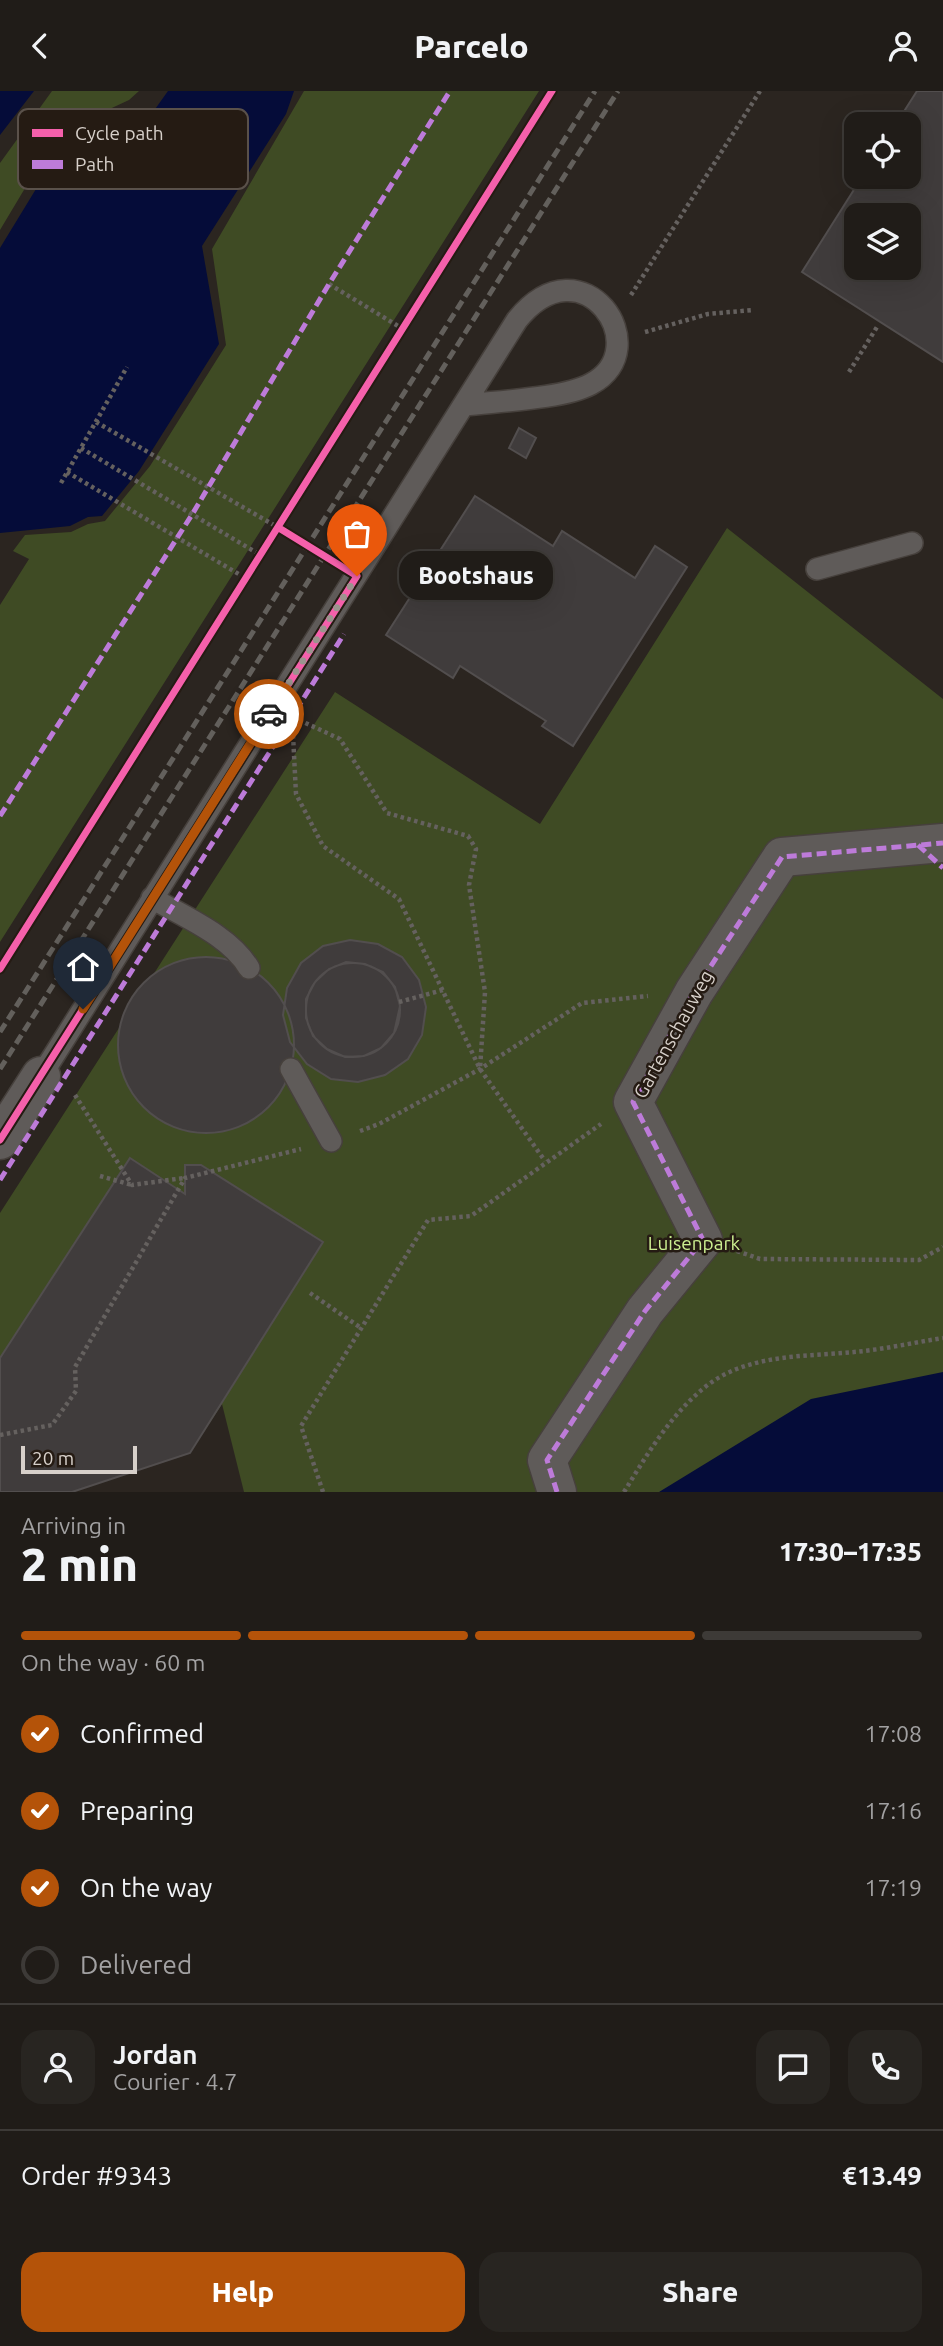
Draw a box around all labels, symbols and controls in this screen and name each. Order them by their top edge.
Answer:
icon: back [21,27,59,65]
icon: person [884,27,922,65]
text: Parcelo [414,28,529,64]
legend [18,109,248,189]
map controls [844,112,921,280]
button: locate [844,112,921,189]
text: Cycle path [75,122,164,144]
text: Path [75,153,114,175]
button: layers [844,203,921,280]
pin [327,504,387,576]
icon: bag [338,515,376,553]
callout: Bootshaus [399,552,553,601]
text: Bootshaus [418,563,534,588]
courier [234,679,304,749]
icon: car [250,695,288,733]
pin [53,937,113,1009]
icon: home [64,948,102,986]
street label: Gartenschauweg [629,966,717,1102]
park label: Luisenpark [648,1232,741,1254]
scale bar [21,1443,136,1475]
text: 20 m [32,1447,74,1469]
text: Arriving in [21,1513,126,1538]
text: 17:30–17:35 [779,1537,922,1566]
text: 2 min [21,1538,138,1590]
text: On the way · 60 m [21,1650,205,1675]
icon: check [21,1715,59,1753]
text: Confirmed [80,1719,204,1748]
text: 17:08 [864,1721,922,1746]
icon: check [21,1792,59,1830]
text: Preparing [80,1796,194,1825]
text: 17:16 [864,1798,922,1823]
icon: check [21,1869,59,1907]
text: On the way [80,1873,212,1902]
text: 17:19 [864,1875,922,1900]
text: Delivered [80,1950,192,1979]
button: person [21,2030,95,2104]
button: chat [756,2030,830,2104]
button: phone [848,2030,922,2104]
text: Jordan [113,2040,198,2069]
text: Courier · 4.7 [113,2069,237,2094]
text: Order #9343 [21,2161,172,2190]
text: €13.49 [842,2161,922,2190]
button: Help [21,2252,465,2332]
button: Share [479,2252,922,2332]

